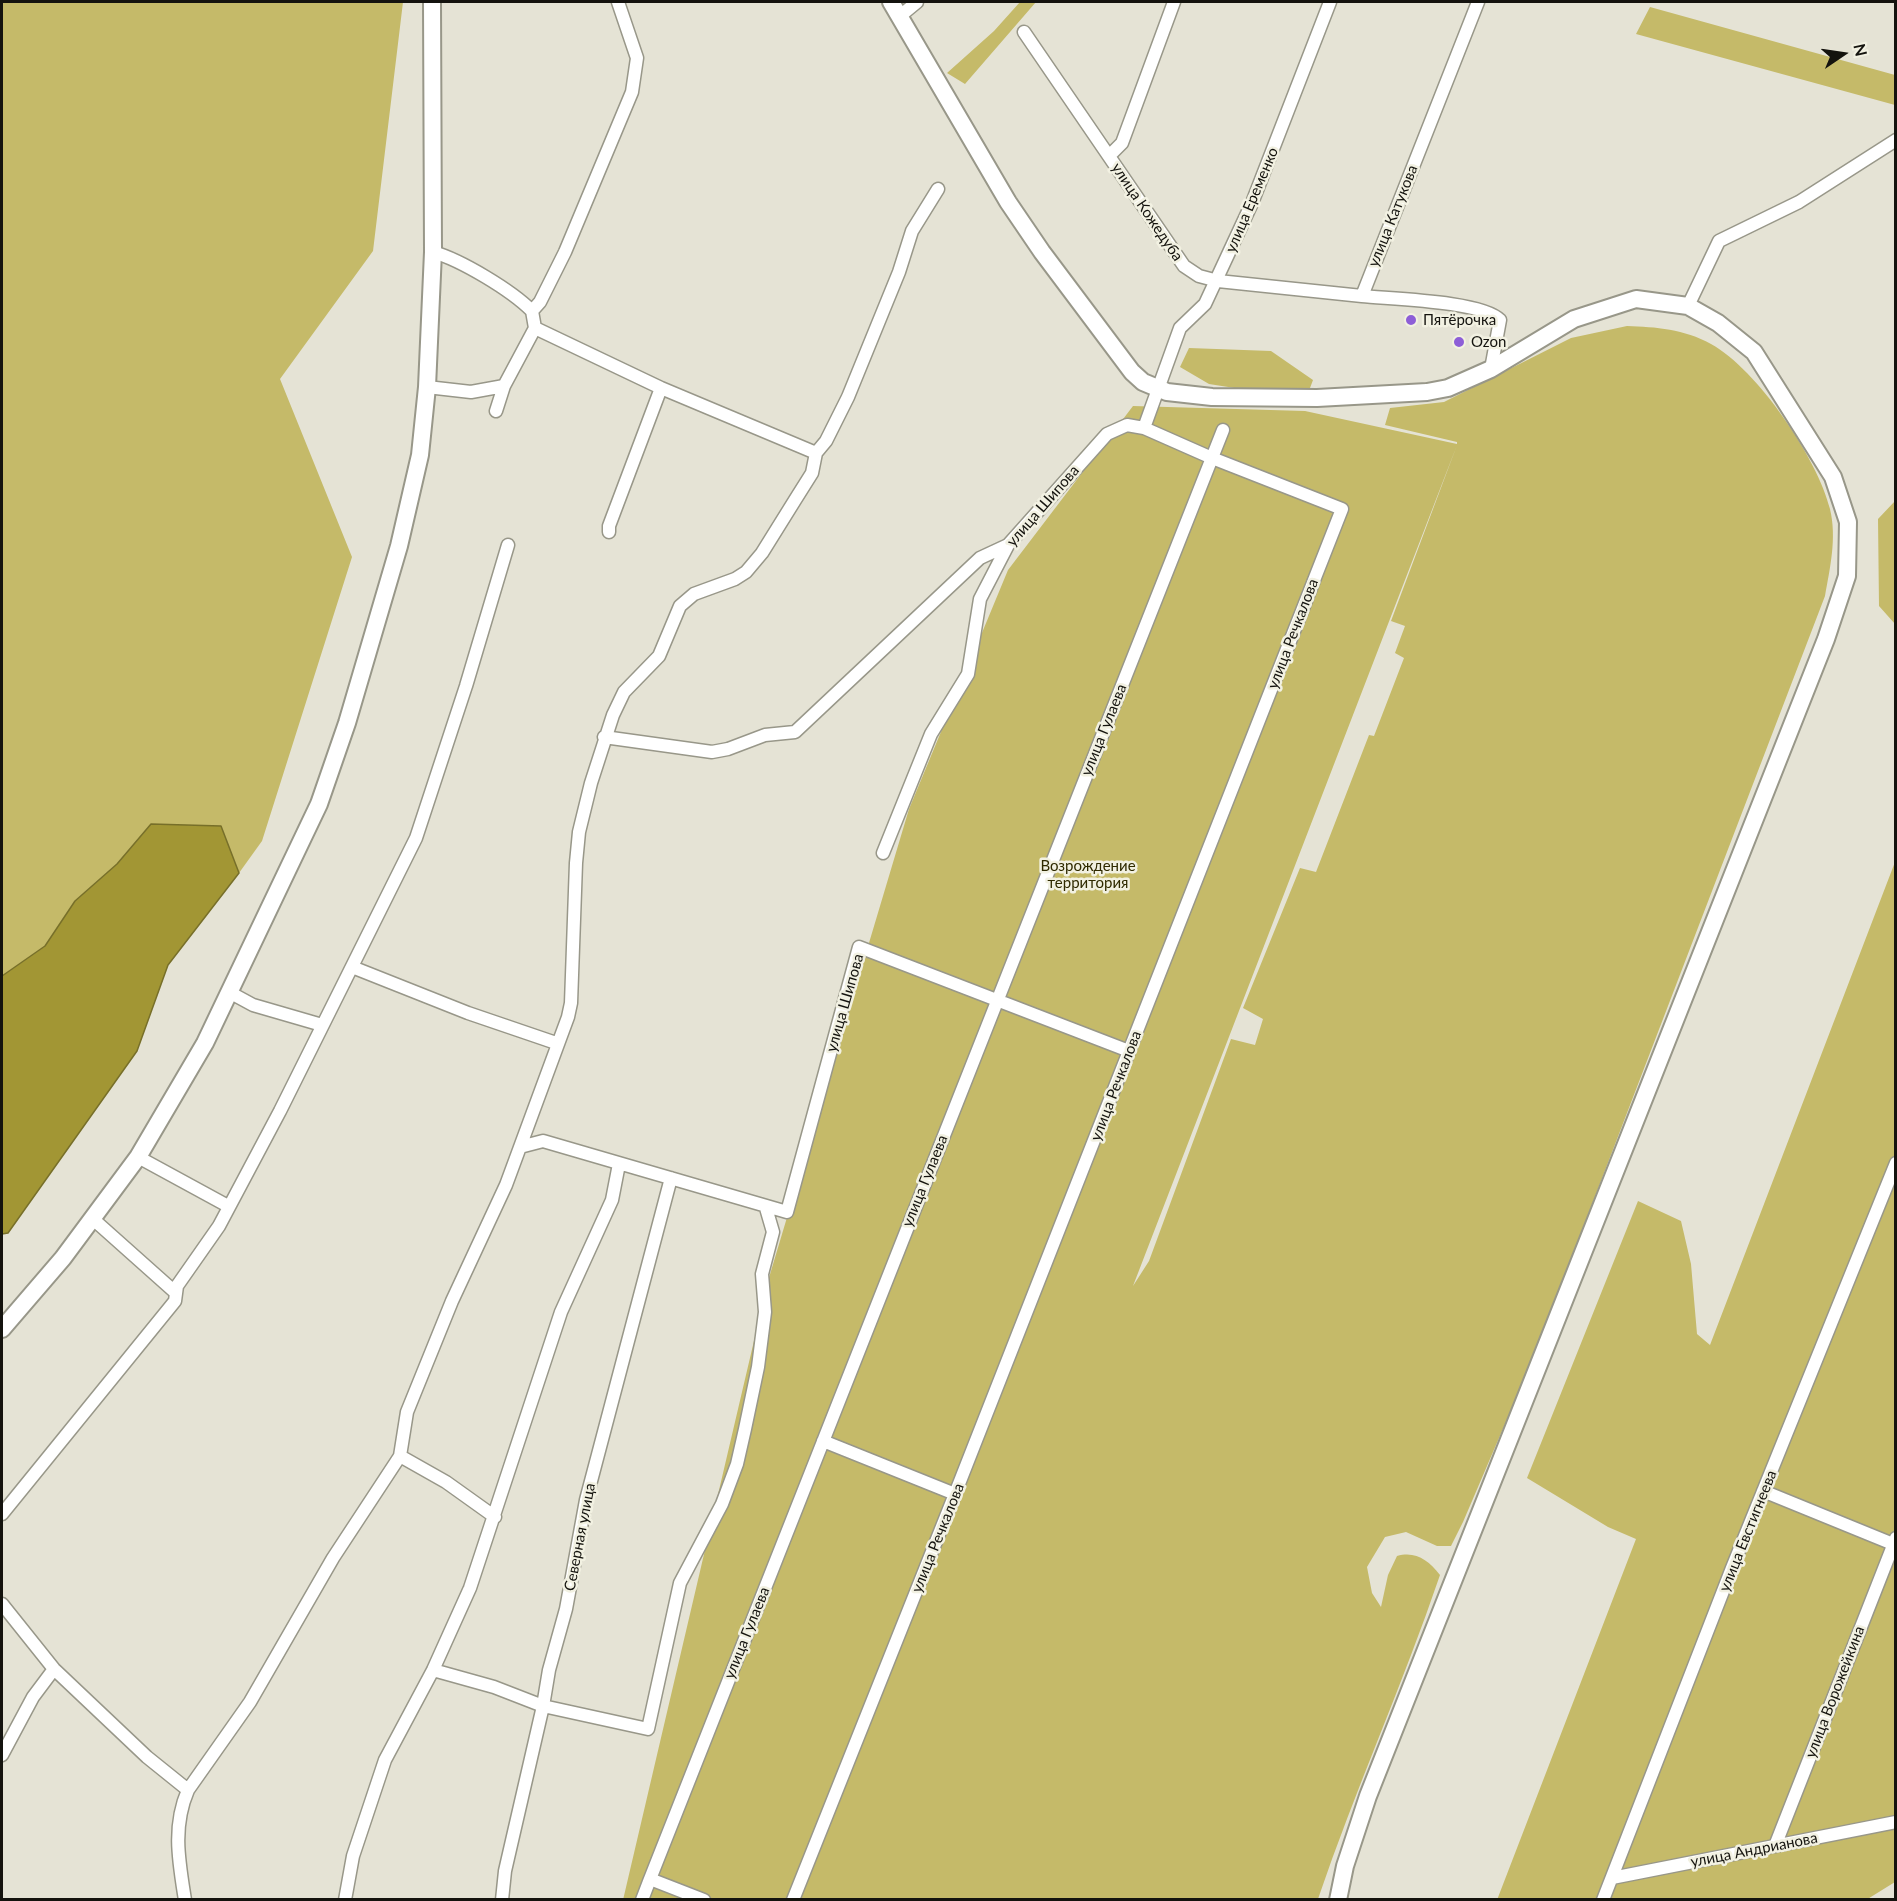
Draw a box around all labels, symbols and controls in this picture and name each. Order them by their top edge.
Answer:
north arrow [1813,24,1873,84]
text: N [1850,42,1872,58]
street label: улица Еременко [1222,145,1282,255]
street label: улица Кожедуба [1107,159,1187,265]
street label: улица Катукова [1364,162,1422,270]
place label: Пятёрочка [1423,311,1496,329]
marker: Пятёрочка [1404,313,1418,327]
place label: Ozon [1471,333,1506,351]
marker: Ozon [1452,335,1466,349]
street label: улица Шипова [1003,462,1083,550]
street label: улица Речкалова [1264,576,1322,692]
street label: улица Гулаева [1077,681,1131,779]
park label: Возрождение территория [1040,857,1136,892]
street label: улица Шипова [822,952,868,1054]
street label: улица Речкалова [1087,1028,1145,1144]
street label: улица Гулаева [898,1132,952,1230]
street label: улица Евстигнеева [1715,1468,1781,1594]
street label: Северная улица [561,1481,599,1593]
street label: улица Речкалова [908,1481,968,1595]
street label: улица Гулаева [720,1584,774,1682]
street label: улица Ворожейкина [1802,1623,1868,1761]
street label: улица Андрианова [1689,1829,1819,1871]

